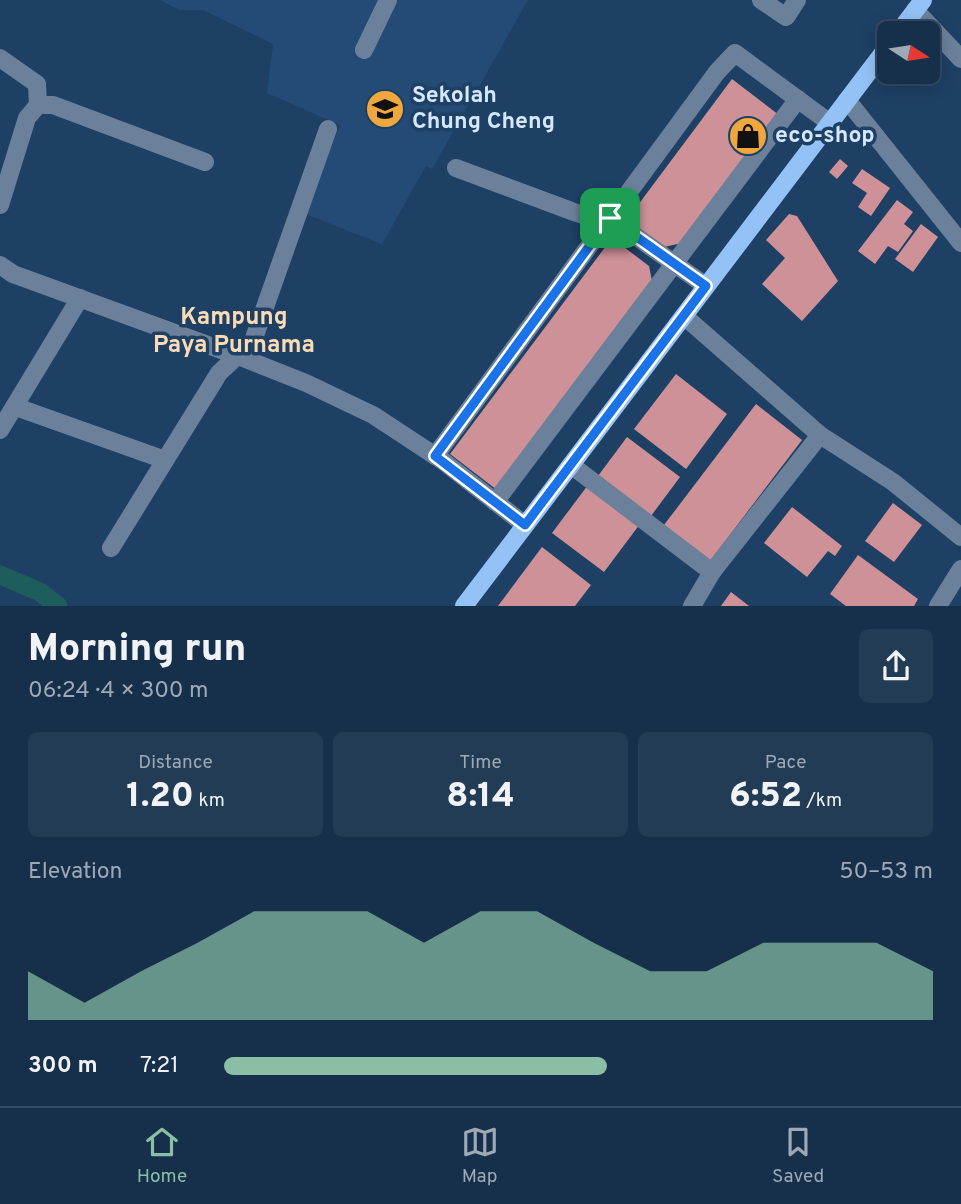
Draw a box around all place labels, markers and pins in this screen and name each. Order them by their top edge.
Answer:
place label: Sekolah Chung Cheng [412,82,555,137]
school or university icon: Sekolah Chung Cheng [364,88,406,130]
shop icon: eco-shop [727,115,769,157]
place label: eco-shop [775,122,875,151]
pin [580,188,640,248]

